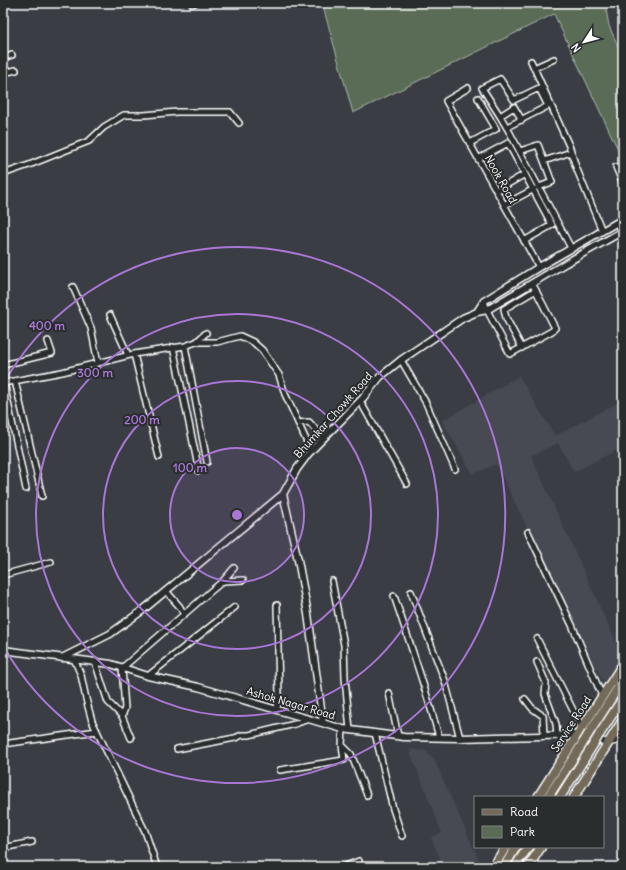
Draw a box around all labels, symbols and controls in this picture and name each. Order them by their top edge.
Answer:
north arrow [564,22,604,62]
text: N [568,41,584,55]
street label: Nook Road [482,152,520,206]
text: 400 m [29,318,66,333]
text: 300 m [77,365,113,380]
street label: Bhumkar Chowk Road [291,369,376,461]
text: 200 m [124,412,160,427]
text: 100 m [173,460,207,475]
centre of rings [230,508,244,522]
street label: Ashok Nagar Road [245,684,338,723]
street label: Service Road [548,693,595,755]
legend [474,796,604,848]
text: Road [510,804,538,819]
text: Park [510,824,535,839]

